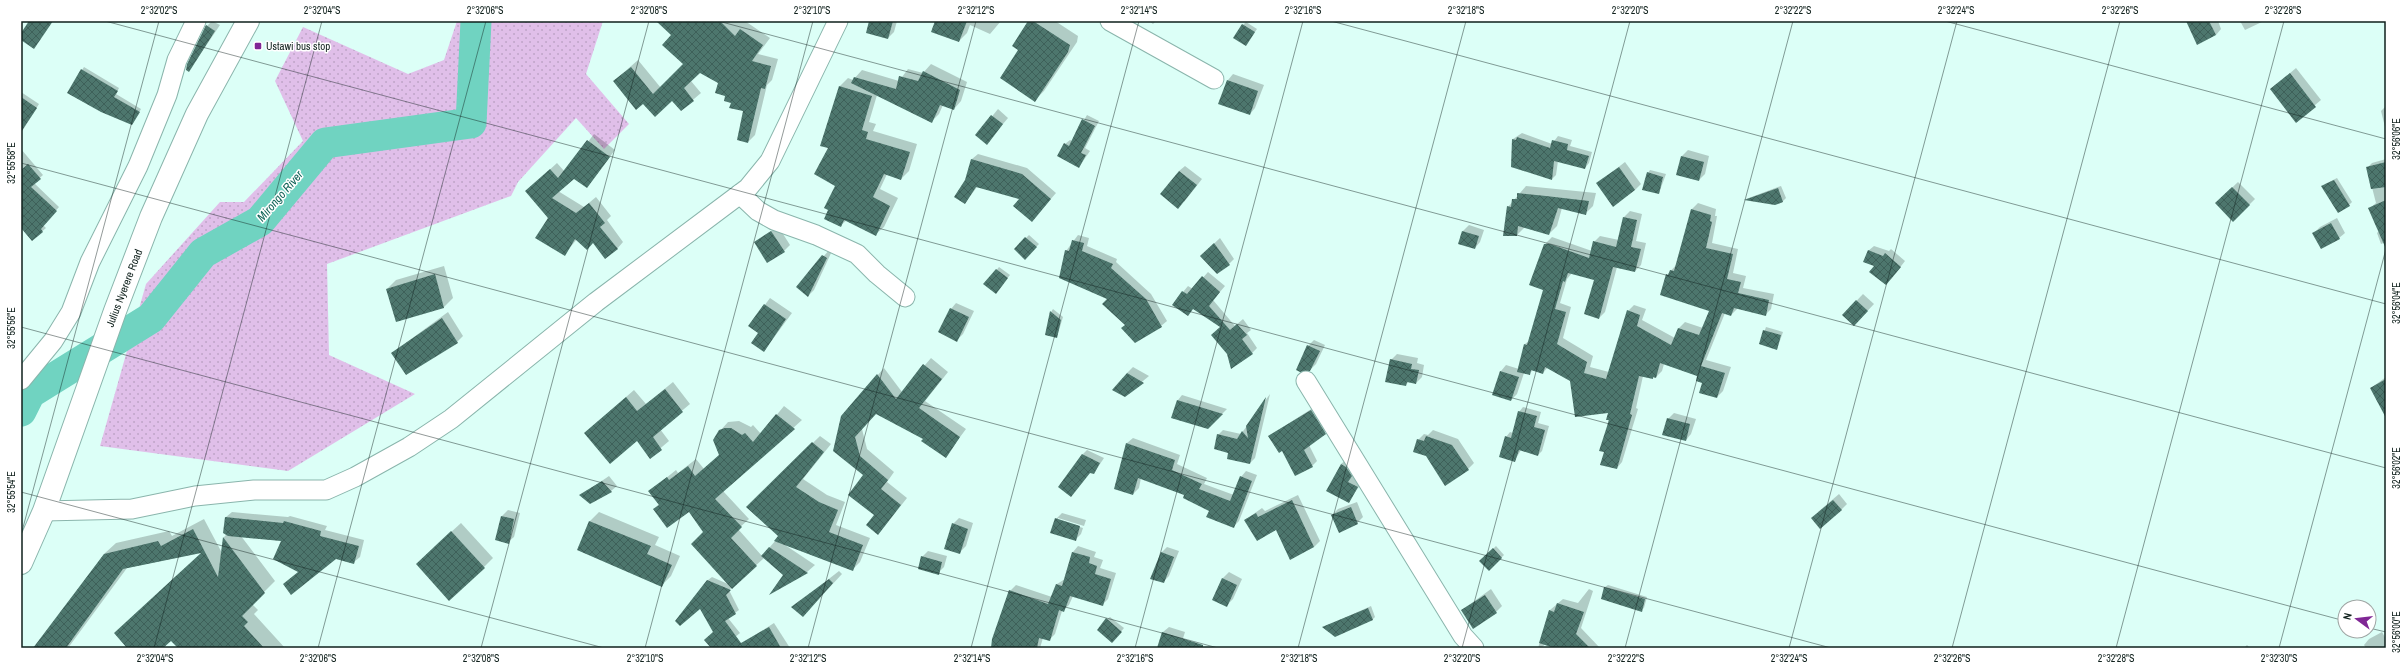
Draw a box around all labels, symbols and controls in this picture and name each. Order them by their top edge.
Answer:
text: 2°32'02"S [141,4,178,17]
text: 2°32'04"S [304,4,341,17]
text: 2°32'06"S [467,4,504,17]
text: 2°32'08"S [631,4,668,17]
text: 2°32'10"S [794,4,831,17]
text: 2°32'12"S [958,4,995,17]
text: 2°32'14"S [1121,4,1158,17]
text: 2°32'16"S [1285,4,1322,17]
text: 2°32'18"S [1448,4,1485,17]
text: 2°32'20"S [1612,4,1649,17]
text: 2°32'22"S [1775,4,1812,17]
text: 2°32'24"S [1938,4,1975,17]
text: 2°32'26"S [2102,4,2139,17]
text: 2°32'28"S [2265,4,2302,17]
place label: Ustawi bus stop [266,39,330,53]
marker: Ustawi bus stop [253,41,263,51]
text: 32°56'06"E [2390,118,2403,160]
text: 32°55'58"E [5,142,18,184]
water label: Mirongo River [254,167,307,225]
street label: Julius Nyerere Road [103,247,145,329]
text: 32°56'04"E [2390,282,2403,324]
text: 32°55'56"E [5,307,18,349]
text: 32°56'02"E [2390,447,2403,489]
text: 32°55'54"E [5,471,18,513]
north arrow [2337,599,2377,639]
text: N [2340,611,2355,621]
text: 32°56'00"E [2390,611,2403,653]
text: 2°32'04"S [137,652,174,665]
text: 2°32'06"S [300,652,337,665]
text: 2°32'08"S [463,652,500,665]
text: 2°32'10"S [627,652,664,665]
text: 2°32'12"S [790,652,827,665]
text: 2°32'14"S [954,652,991,665]
text: 2°32'16"S [1117,652,1154,665]
text: 2°32'18"S [1281,652,1318,665]
text: 2°32'20"S [1444,652,1481,665]
text: 2°32'22"S [1608,652,1645,665]
text: 2°32'24"S [1771,652,1808,665]
text: 2°32'26"S [1934,652,1971,665]
text: 2°32'28"S [2098,652,2135,665]
text: 2°32'30"S [2261,652,2298,665]

